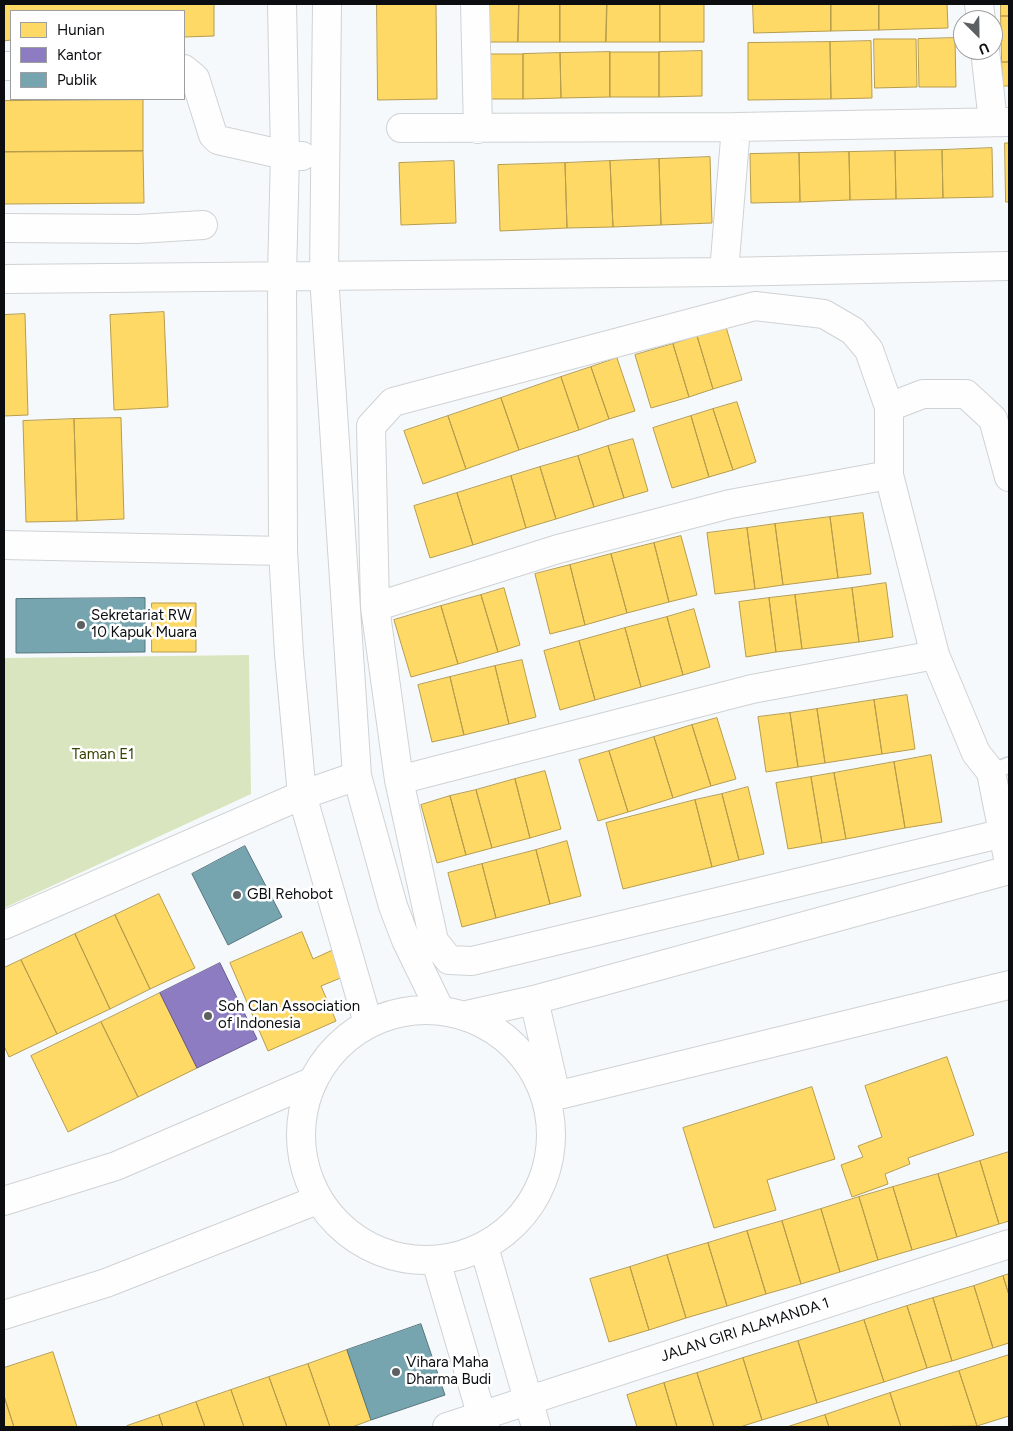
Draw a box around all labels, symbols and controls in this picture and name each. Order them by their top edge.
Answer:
legend [10,10,185,100]
north arrow [953,10,1003,60]
text: Hunian [57,21,105,39]
text: U [976,39,992,58]
text: Kantor [57,46,101,64]
text: Publik [57,71,97,89]
place label: Sekretariat RW 10 Kapuk Muara [91,607,197,642]
marker: Sekretariat RW 10 Kapuk Muara [75,619,87,631]
park label: Taman E1 [72,746,134,764]
place label: GBI Rehobot [247,886,333,904]
marker: GBI Rehobot [231,889,243,901]
place label: Soh Clan Association of Indonesia [218,998,360,1033]
marker: Soh Clan Association of Indonesia [202,1010,214,1022]
street label: JALAN GIRI ALAMANDA 1 [658,1294,832,1366]
place label: Vihara Maha Dharma Budi [406,1354,491,1389]
marker: Vihara Maha Dharma Budi [390,1366,402,1378]

